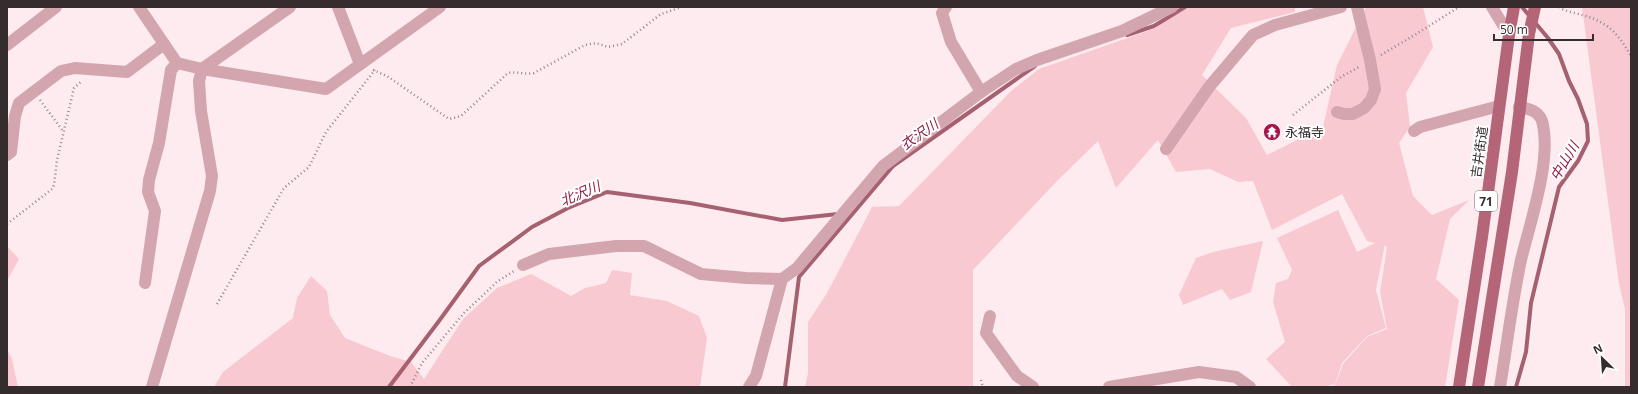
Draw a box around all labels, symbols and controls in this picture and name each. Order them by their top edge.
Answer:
scale bar [1494,16,1593,42]
text: 50 m [1500,21,1528,38]
water label: 衣沢川 [896,113,943,154]
temple icon: 永福寺 [1262,122,1282,142]
place label: 永福寺 [1285,123,1324,141]
street label: 吉井街道 [1466,125,1492,179]
water label: 中山川 [1545,136,1584,184]
water label: 北沢川 [557,175,605,210]
road number: 71 [1475,191,1497,211]
north arrow [1582,338,1622,378]
text: N [1590,340,1605,357]

